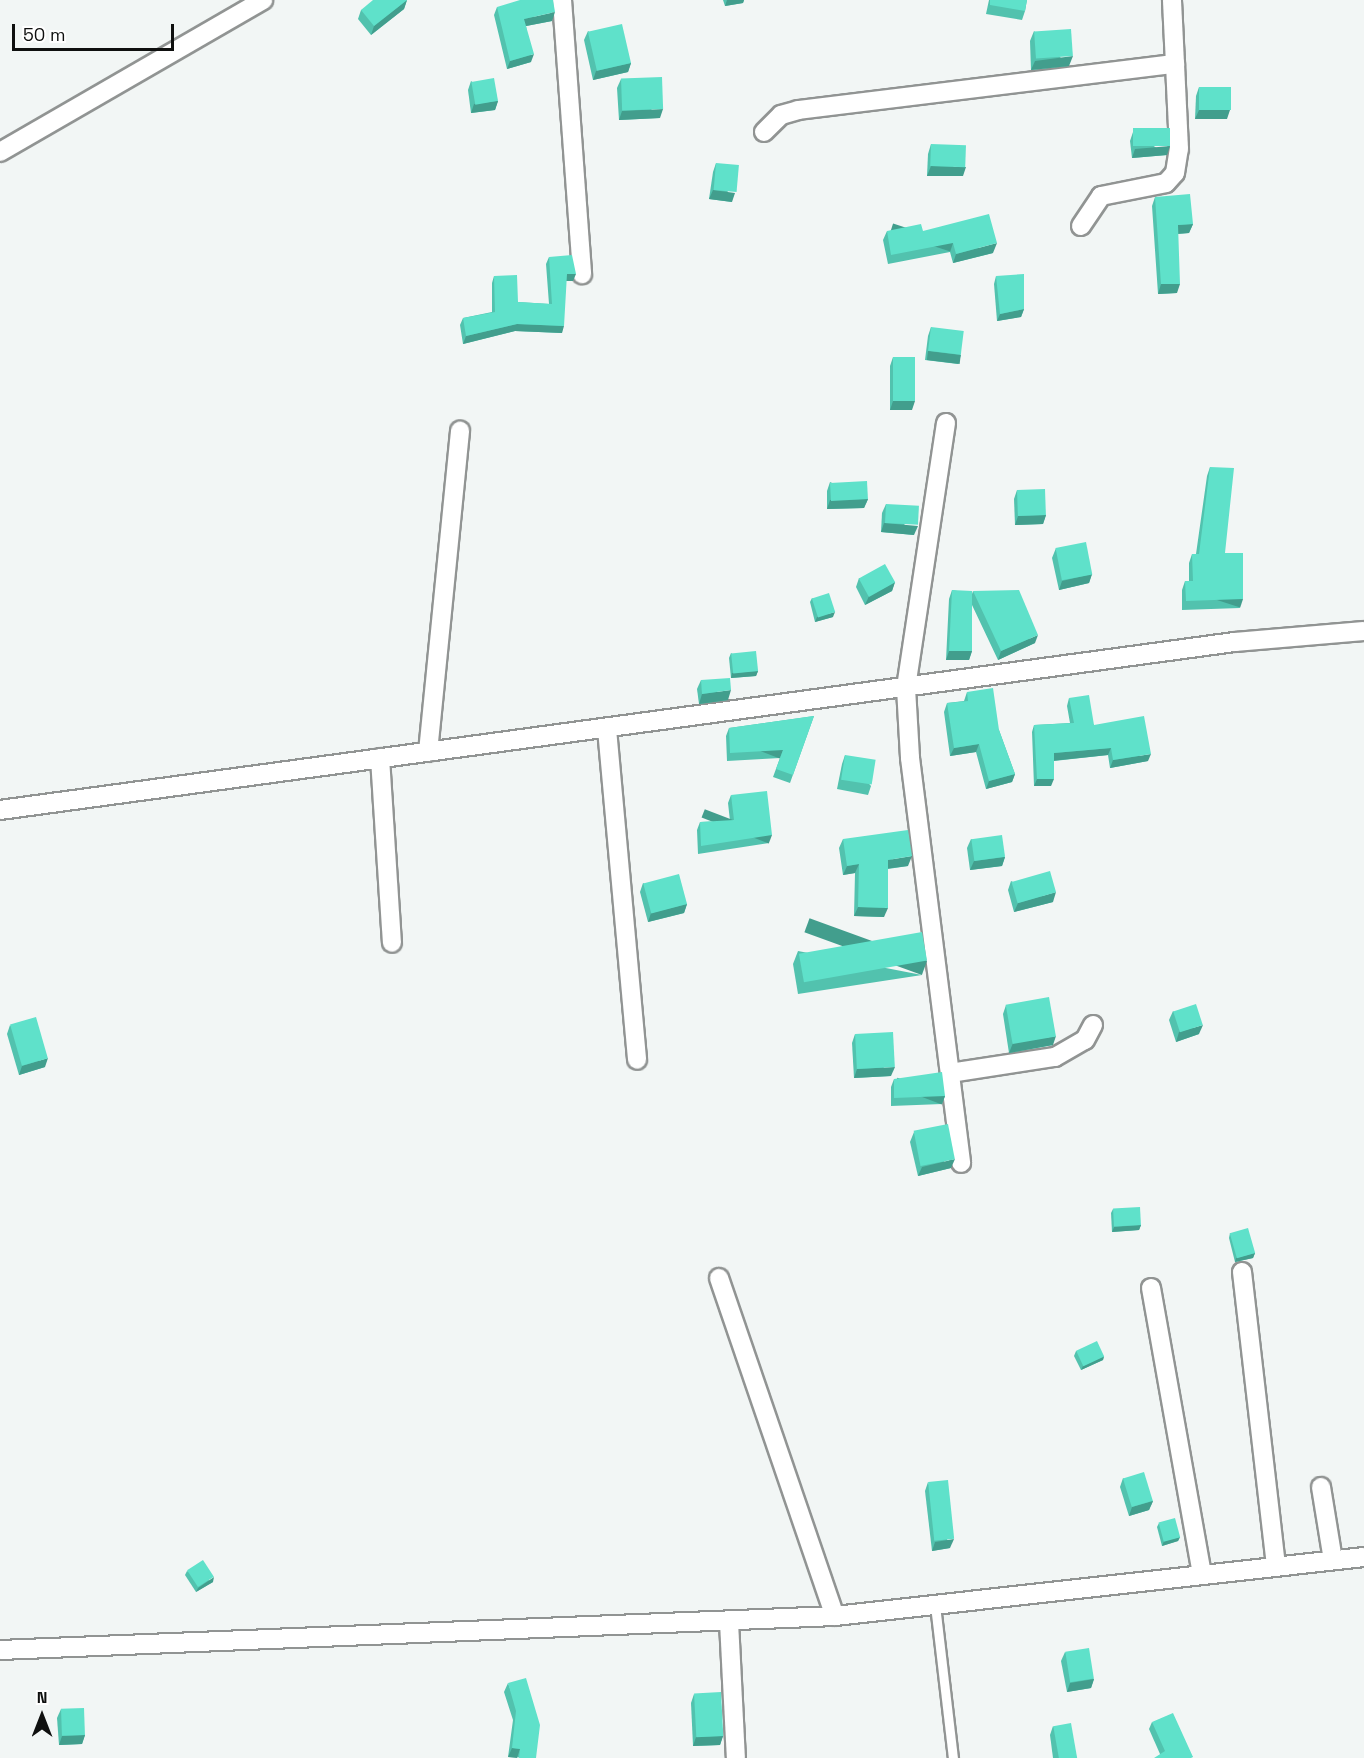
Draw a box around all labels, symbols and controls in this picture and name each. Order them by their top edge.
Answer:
scale bar [15,12,177,50]
text: 50 m [23,23,65,46]
north arrow [12,1686,72,1746]
text: N [37,1687,47,1708]

